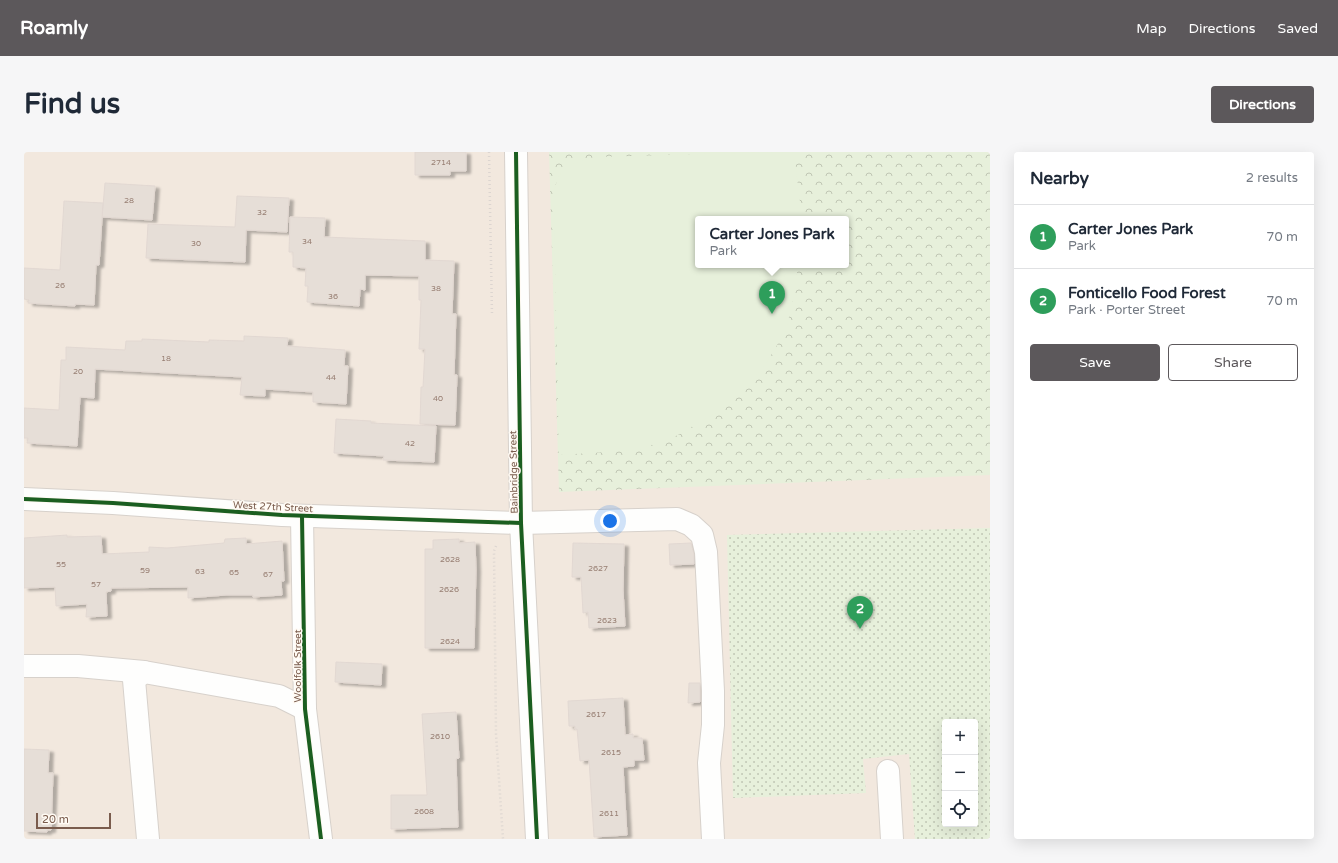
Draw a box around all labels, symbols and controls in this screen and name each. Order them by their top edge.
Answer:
text: Roamly [20,17,88,39]
text: Map [1136,20,1167,37]
text: Directions [1189,20,1256,37]
text: Saved [1278,20,1318,37]
button: Directions [1211,86,1314,123]
text: Find us [24,87,120,121]
house number: 2714 [431,158,451,167]
text: Nearby [1030,168,1089,189]
text: 2 results [1246,170,1298,186]
house number: 28 [124,196,134,205]
house number: 32 [257,208,267,217]
popup [695,216,849,268]
text: Carter Jones Park [1068,220,1193,238]
text: Carter Jones Park [709,225,835,243]
text: 1 [1039,229,1047,245]
text: 70 m [1266,229,1298,245]
house number: 34 [302,237,312,246]
text: Park [1068,238,1096,254]
house number: 30 [191,239,201,248]
text: Park [709,243,737,259]
house number: 26 [55,281,65,290]
pin: 1 [759,281,785,314]
house number: 38 [431,284,441,293]
text: Fonticello Food Forest [1068,284,1226,302]
house number: 36 [328,292,338,301]
text: 2 [1039,293,1047,309]
text: 70 m [1266,293,1298,309]
text: Park · Porter Street [1068,302,1185,318]
button: Save [1030,344,1160,381]
button: Share [1168,344,1298,381]
house number: 18 [161,354,171,363]
house number: 20 [73,367,83,376]
house number: 44 [326,373,336,382]
house number: 40 [433,394,443,403]
street label: Bainbridge Street [507,430,521,514]
house number: 42 [405,439,415,448]
street label: West 27th Street [233,499,313,515]
your location [600,511,620,531]
house number: 2628 [440,555,460,564]
house number: 55 [56,560,66,569]
house number: 2627 [588,564,608,573]
house number: 59 [140,566,150,575]
house number: 63 [195,567,205,576]
house number: 65 [229,568,239,577]
house number: 67 [263,570,273,579]
house number: 57 [91,580,101,589]
house number: 2626 [439,585,459,594]
pin: 2 [847,596,873,629]
house number: 2623 [597,616,617,625]
street label: Woolfolk Street [292,629,304,703]
house number: 2624 [440,637,460,646]
house number: 2617 [586,710,606,719]
map controls [942,719,978,827]
button: + [942,719,978,755]
house number: 2610 [430,732,450,741]
house number: 2615 [601,748,621,757]
button: − [942,755,978,791]
button: locate [942,791,978,827]
house number: 2608 [414,807,434,816]
house number: 2611 [599,809,619,818]
scale bar [36,811,111,830]
text: 20 m [42,813,69,826]

